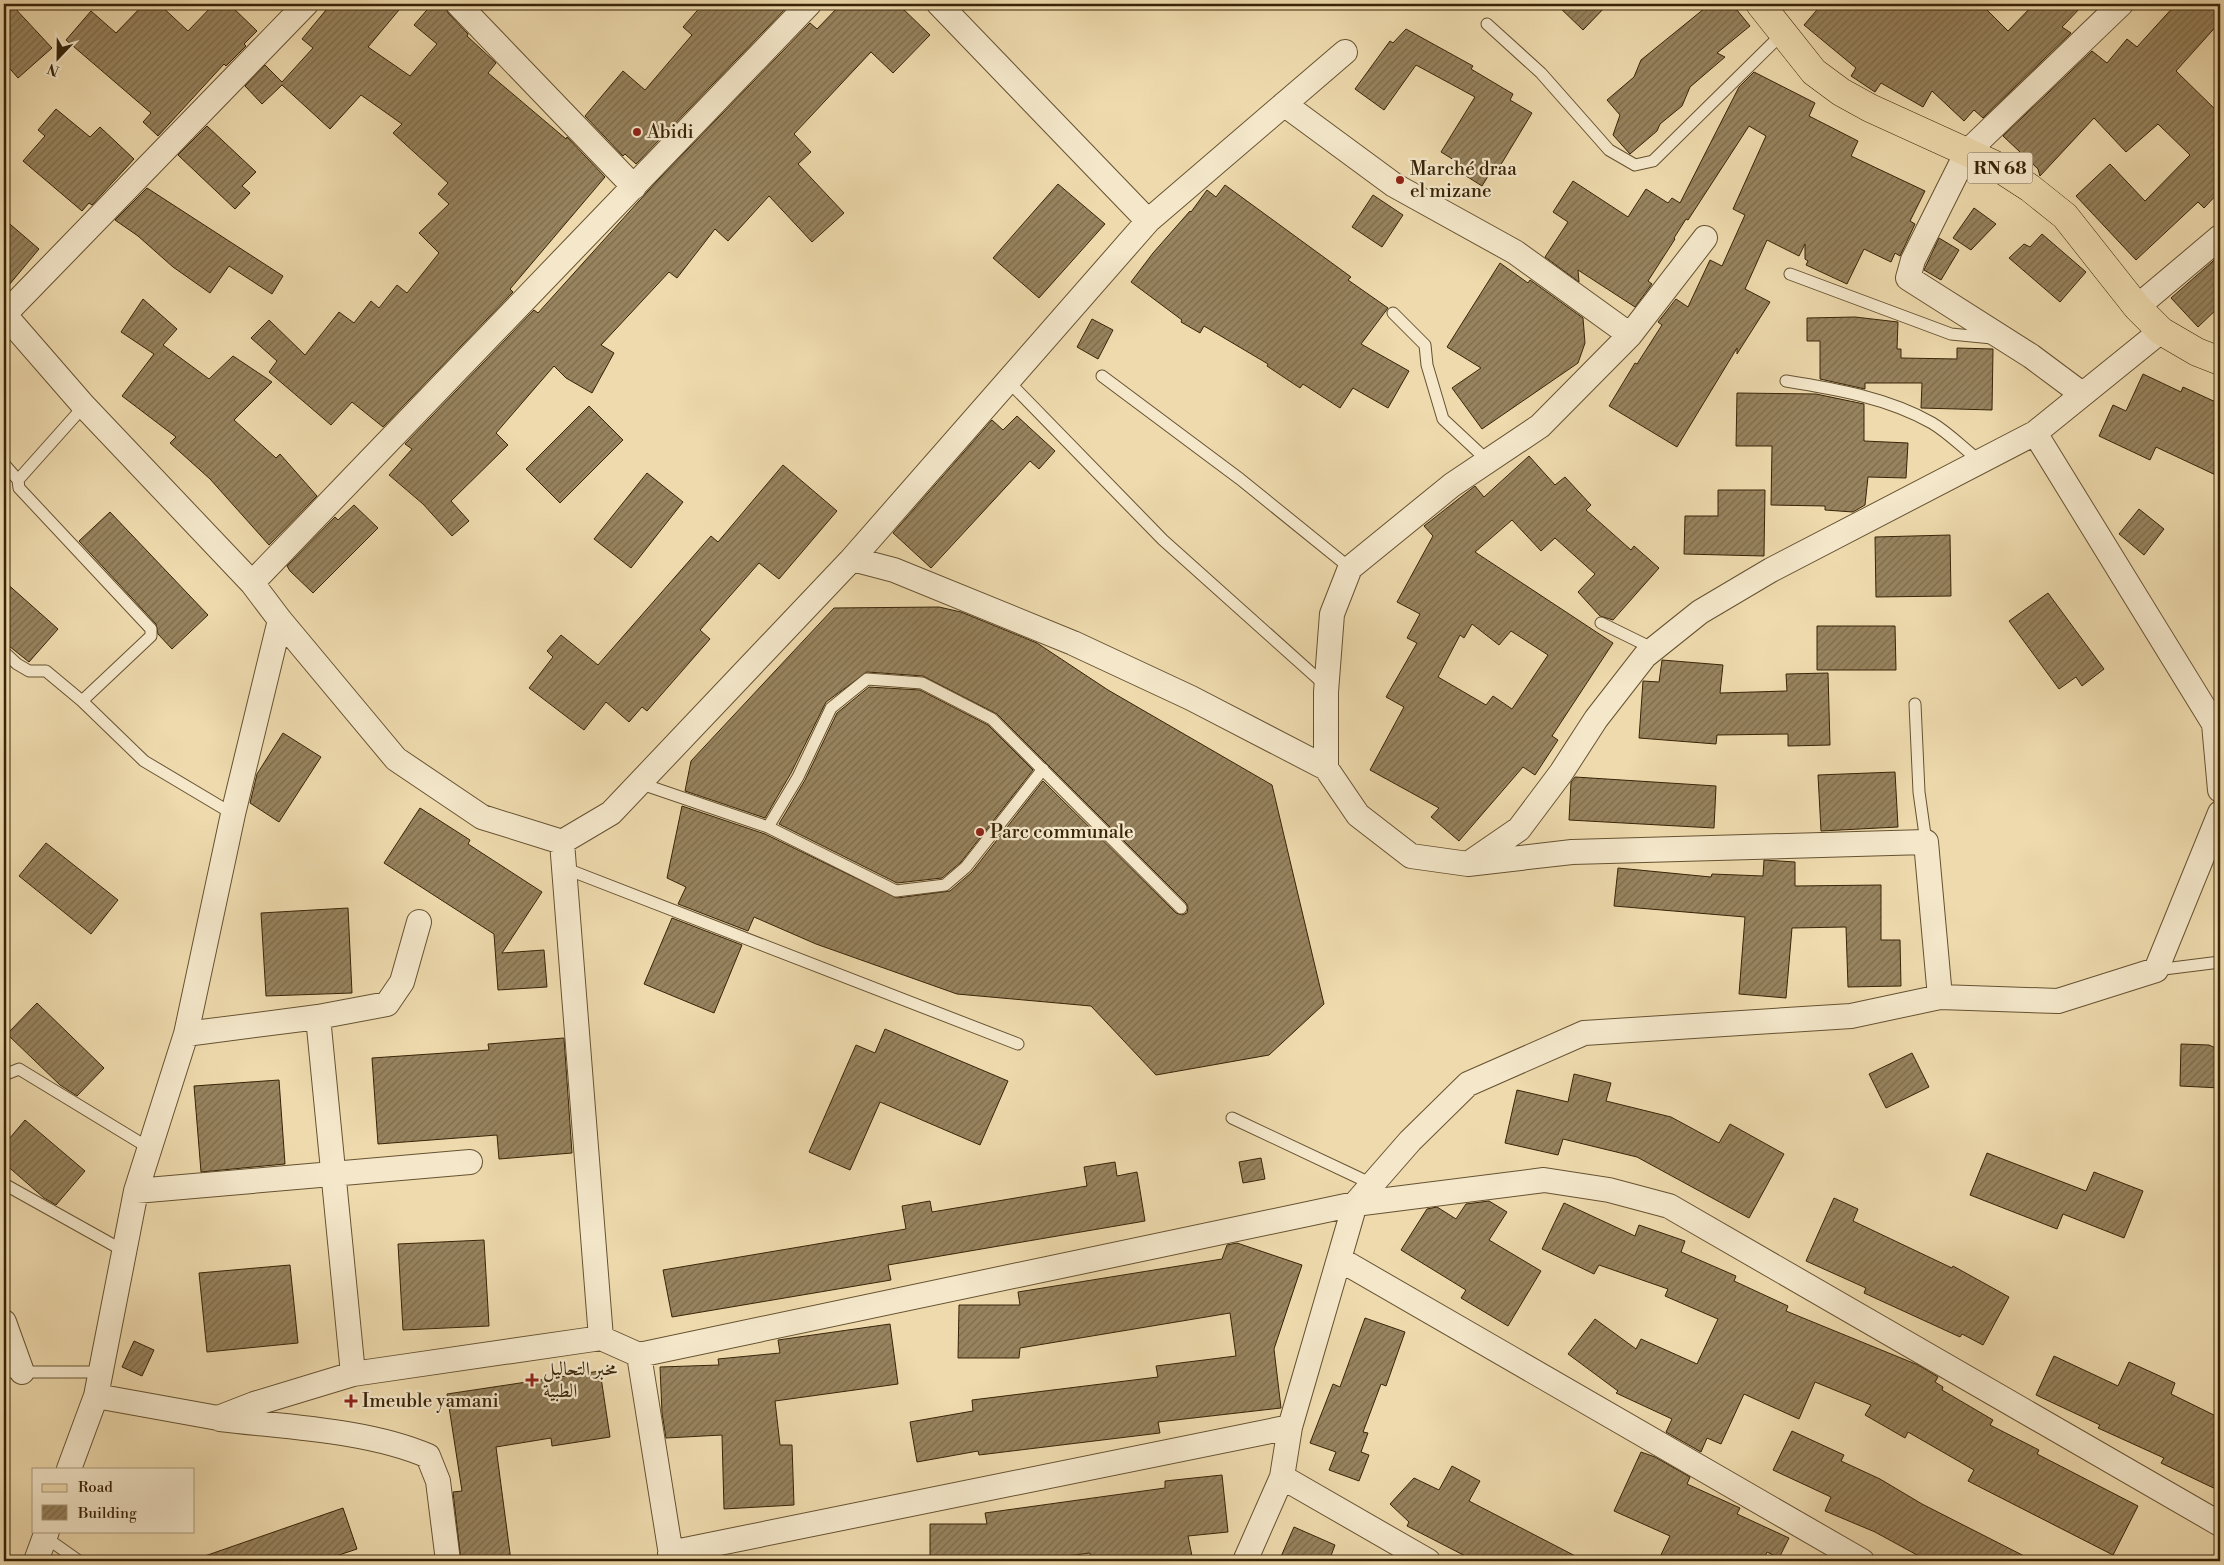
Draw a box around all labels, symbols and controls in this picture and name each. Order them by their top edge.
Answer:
north arrow [32,32,82,82]
text: N [45,59,62,80]
place label: Abidi [646,120,694,144]
marker: Abidi [631,126,643,138]
road number: RN 68 [1968,152,2032,184]
place label: Marché draa el mizane [1410,157,1517,203]
marker: Marché draa el mizane [1394,174,1406,186]
place label: Parc communale [990,820,1134,844]
marker: Parc communale [974,826,986,838]
place label: مخبر التحاليل الطبية [543,1357,618,1403]
marker: مخبر التحاليل الطبية [525,1373,539,1387]
place label: Imeuble yamani [362,1389,499,1413]
marker: Imeuble yamani [344,1394,358,1408]
legend [32,1468,195,1532]
text: Road [78,1478,113,1497]
text: Building [77,1504,137,1523]

